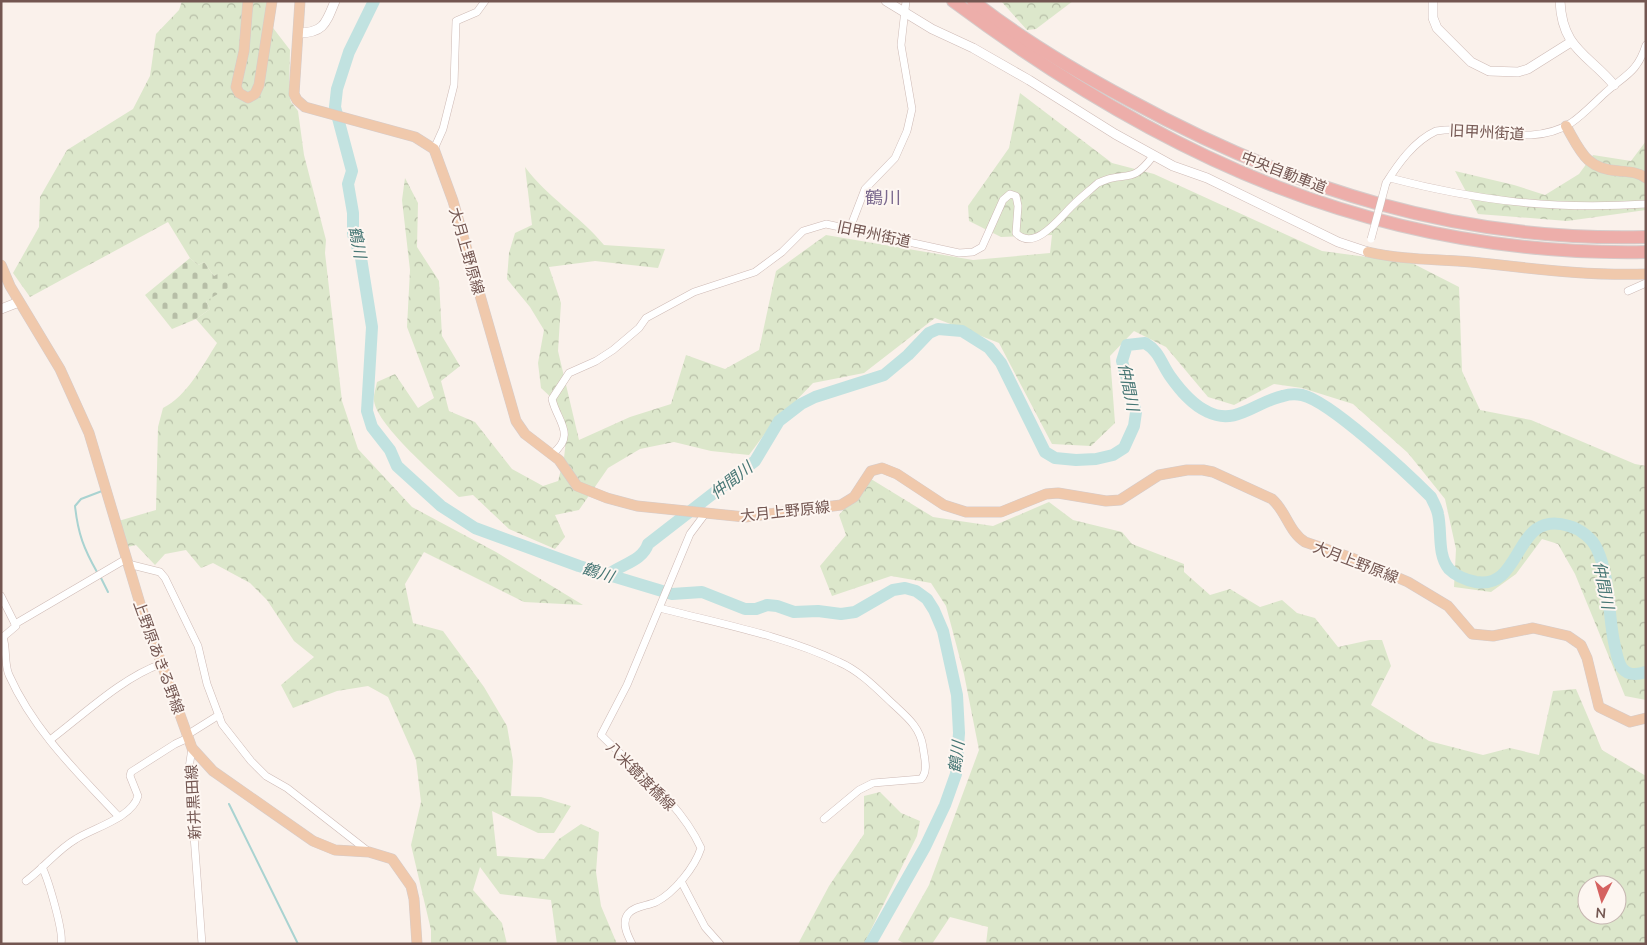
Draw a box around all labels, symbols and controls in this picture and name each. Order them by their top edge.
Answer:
street label: 旧甲州街道 [1449,121,1525,143]
street label: 中央自動車道 [1239,147,1329,197]
district label: 鶴川 [865,186,901,209]
street label: 大月上野原線 [445,205,489,297]
street label: 旧甲州街道 [835,217,913,251]
water label: 鶴川 [345,224,371,262]
water label: 仲間川 [1115,362,1144,414]
water label: 仲間川 [706,456,758,503]
street label: 大月上野原線 [739,497,831,525]
street label: 大月上野原線 [1311,537,1401,587]
water label: 鶴川 [580,558,618,587]
water label: 仲間川 [1590,560,1619,612]
street label: 上野原あきる野線 [130,598,188,716]
street label: 八米鏡渡橋線 [602,737,680,815]
water label: 鶴川 [944,738,968,774]
street label: 新井黒田線 [182,764,204,840]
north arrow [1577,875,1627,925]
text: N [1595,904,1607,922]

